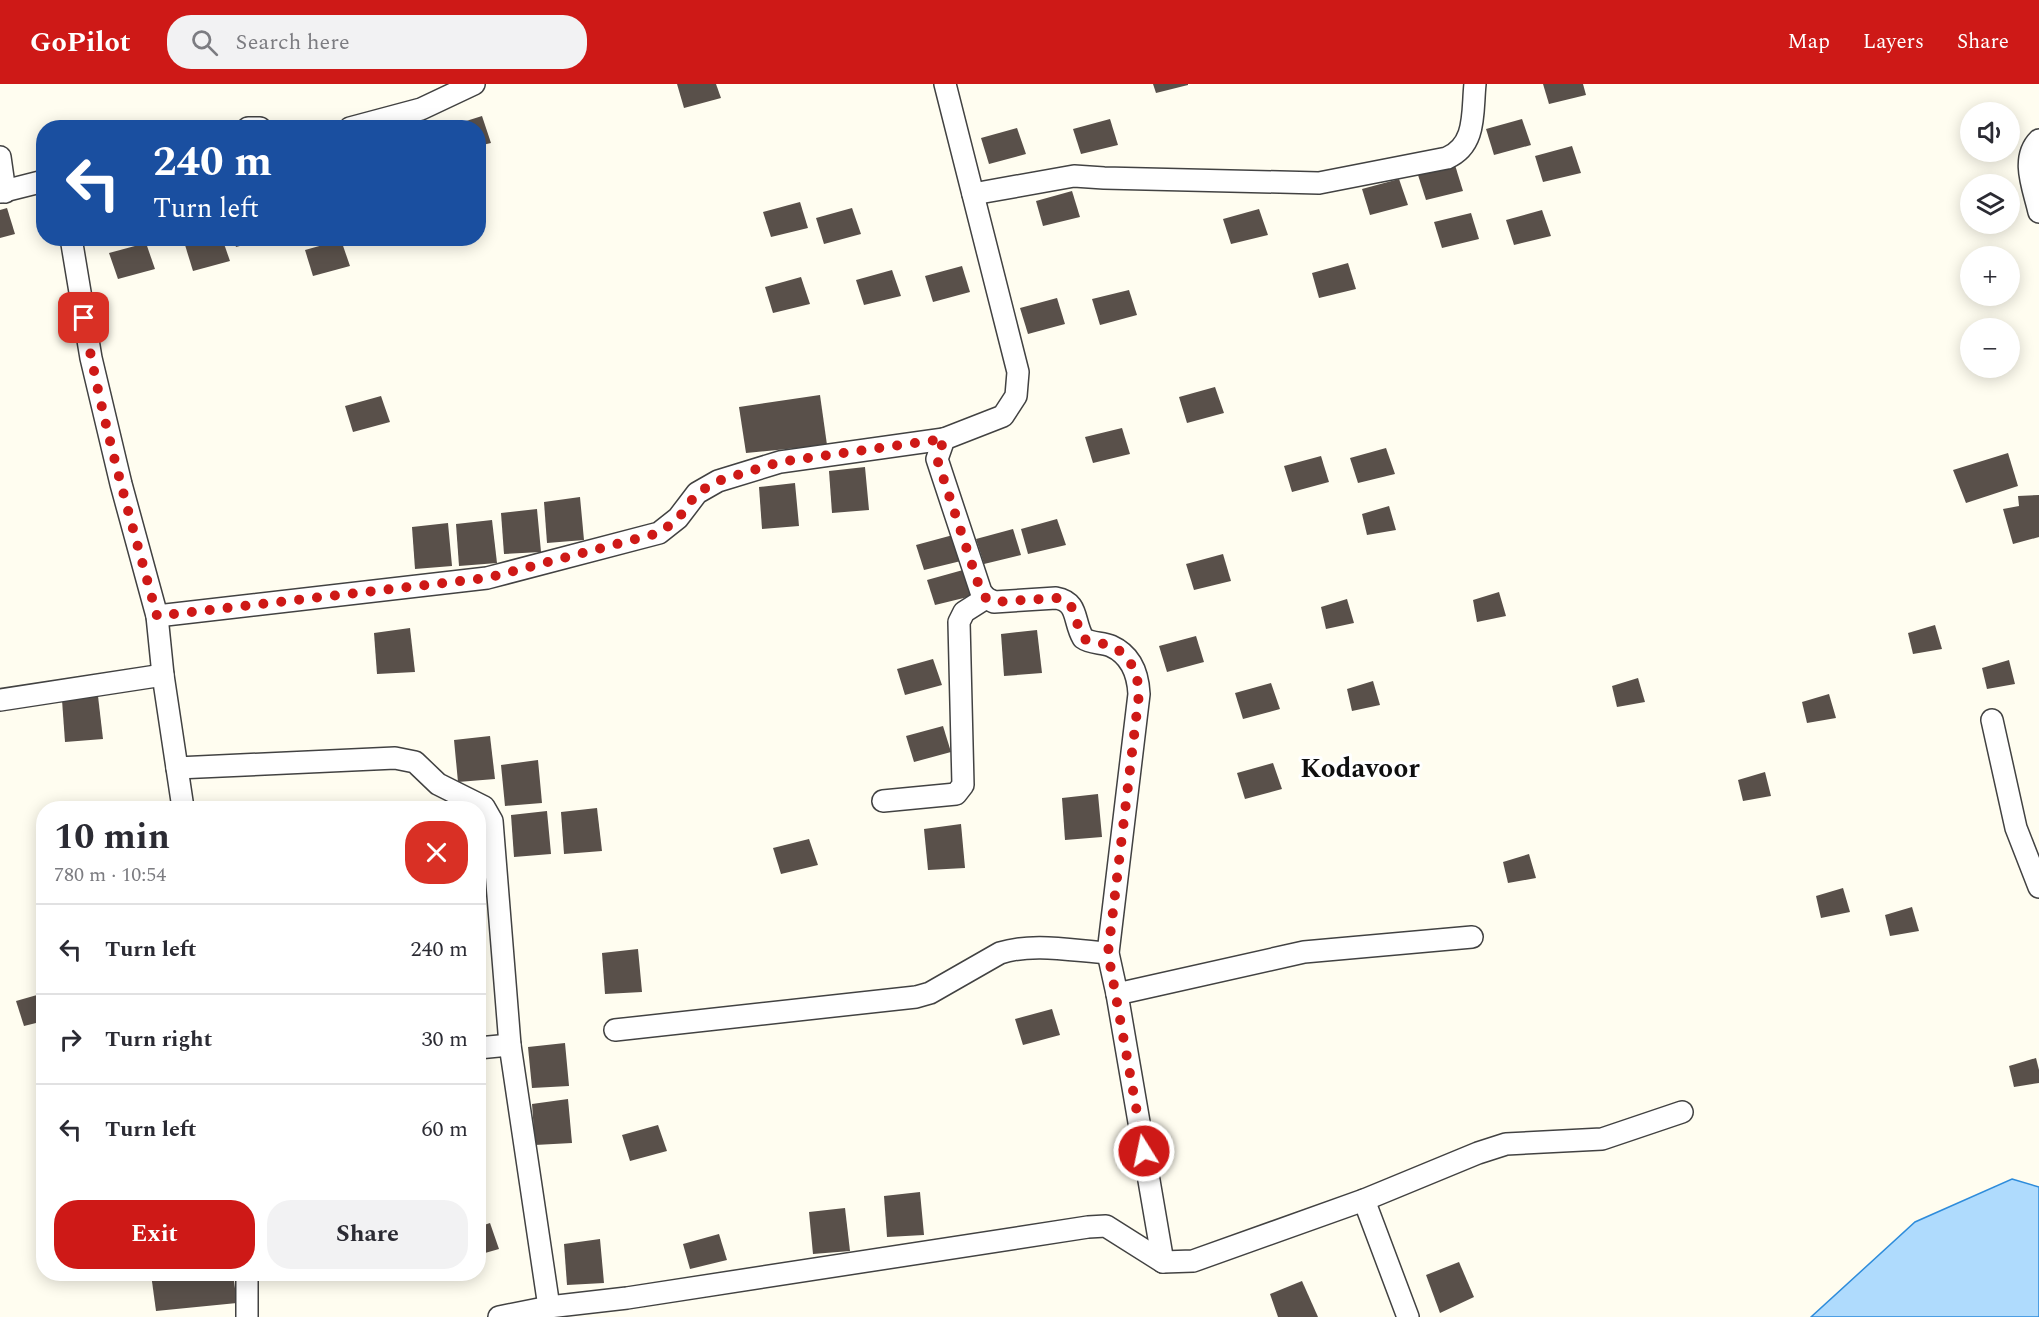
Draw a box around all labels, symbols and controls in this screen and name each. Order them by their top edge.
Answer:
search box [167,15,587,69]
text: GoPilot [30,21,131,64]
icon: search [188,26,221,59]
text: Search here [236,26,350,59]
text: Map [1788,26,1830,58]
text: Layers [1863,26,1924,58]
text: Share [1957,26,2009,58]
map controls [1960,102,2020,378]
button: sound [1960,102,2020,162]
text: 240 m [153,131,272,194]
icon: left [54,144,132,222]
button: layers [1960,174,2020,234]
text: Turn left [153,188,259,230]
button: + [1960,246,2020,306]
pin [58,292,109,343]
icon: arrive [67,301,100,334]
button: − [1960,318,2020,378]
district label: Kodavoor [1300,748,1420,790]
text: 10 min [54,810,170,865]
button: close [405,821,468,884]
text: 780 m · 10:54 [54,860,166,890]
icon: left [54,933,87,966]
text: Turn left [105,933,197,966]
text: 240 m [411,933,468,966]
icon: right [54,1023,87,1056]
text: Turn right [105,1023,212,1056]
text: 30 m [422,1023,468,1056]
icon: left [54,1113,87,1146]
text: Turn left [105,1113,197,1146]
text: 60 m [422,1113,468,1146]
position arrow [1112,1119,1176,1183]
button: Exit [54,1200,255,1269]
button: Share [267,1200,468,1269]

